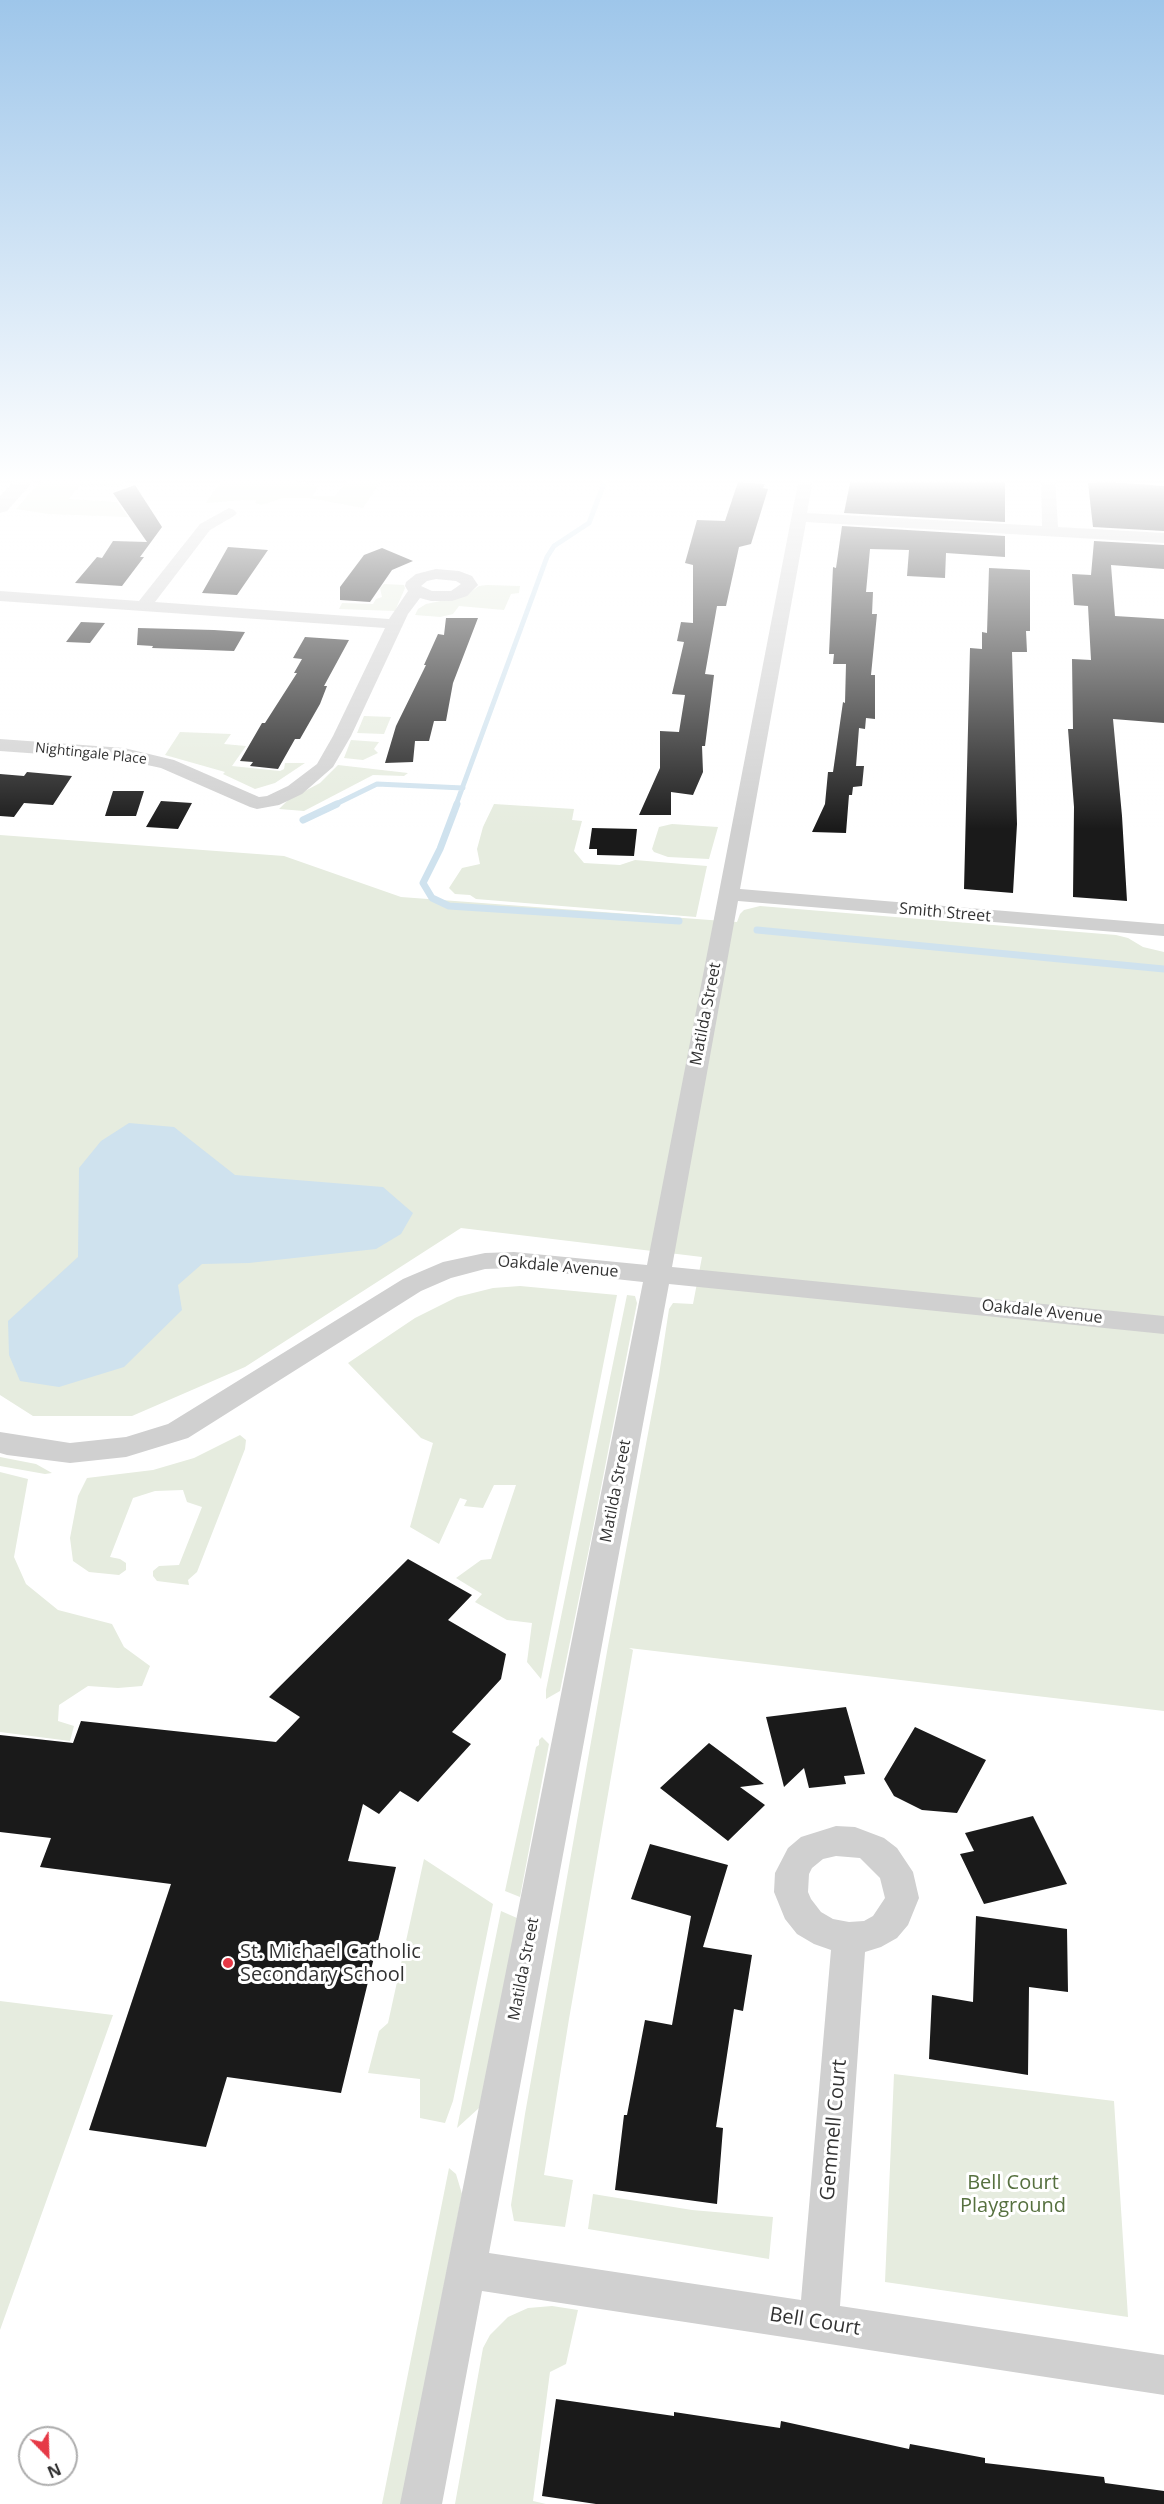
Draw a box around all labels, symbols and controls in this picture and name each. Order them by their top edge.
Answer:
street label: Nightingale Place [34,740,148,768]
street label: Smith Street [898,899,992,927]
street label: Matilda Street [687,961,725,1067]
street label: Oakdale Avenue [497,1252,619,1282]
street label: Oakdale Avenue [981,1296,1103,1328]
street label: Matilda Street [597,1438,635,1544]
street label: Matilda Street [505,1916,543,2022]
place label: St. Michael Catholic Secondary School [240,1940,421,1987]
marker: St. Michael Catholic Secondary School [221,1956,235,1970]
street label: Gemmell Court [816,2058,852,2202]
park label: Bell Court Playground [960,2171,1066,2218]
street label: Bell Court [768,2303,862,2341]
north arrow [18,2426,78,2486]
text: N [44,2458,65,2483]

